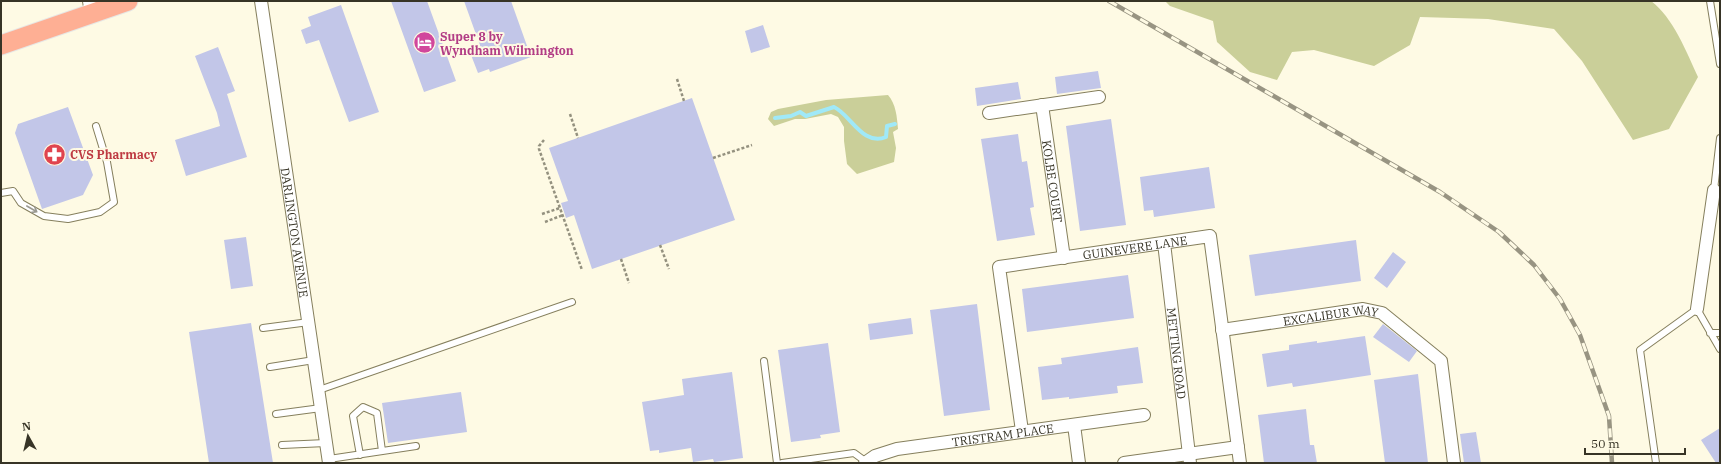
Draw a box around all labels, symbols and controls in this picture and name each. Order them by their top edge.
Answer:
place label: Super 8 by Wyndham Wilmington [440,29,574,58]
hotel icon: Super 8 by Wyndham Wilmington [411,30,437,56]
street label: KOLBE COURT [1040,139,1066,224]
pharmacy icon: CVS Pharmacy [41,141,67,167]
place label: CVS Pharmacy [70,147,157,162]
street label: DARLINGTON AVENUE [278,167,312,298]
one-way arrow [26,206,38,214]
street label: GUINEVERE LANE [1082,232,1188,262]
street label: EXCALIBUR WAY [1282,301,1380,328]
street label: METTING ROAD [1164,307,1190,400]
north arrow [8,416,48,456]
text: N [21,419,32,434]
street label: TRISTRAM PLACE [951,420,1055,449]
scale bar [1585,430,1685,456]
text: 50 m [1591,436,1620,451]

